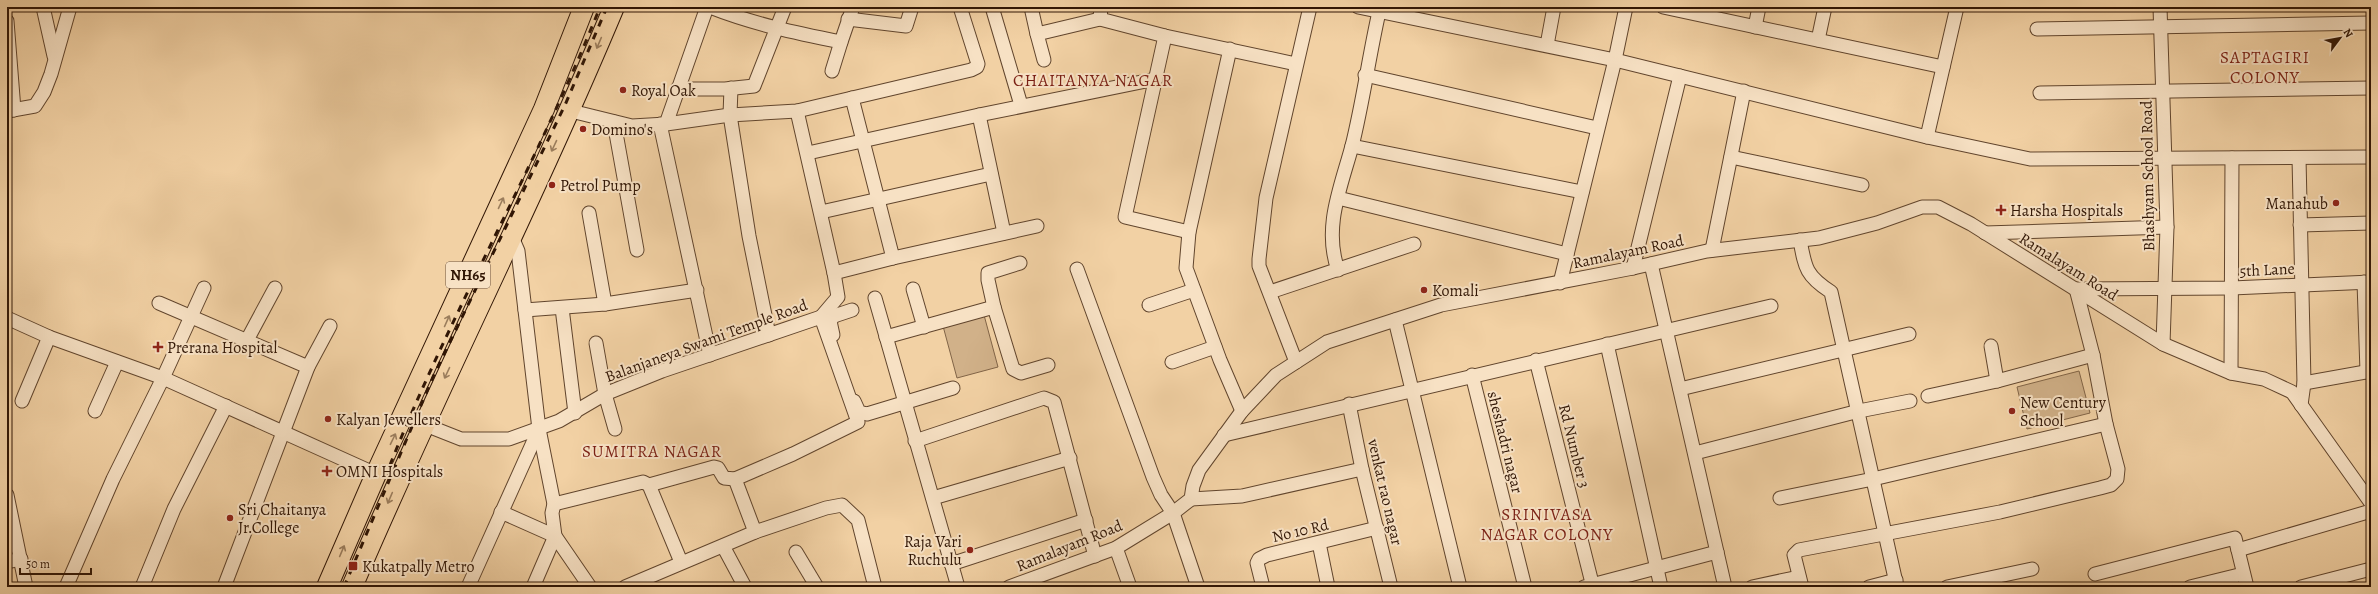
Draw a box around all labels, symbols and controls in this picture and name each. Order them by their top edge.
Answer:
north arrow [2320,18,2360,58]
text: N [2340,26,2357,40]
one-way arrow [595,37,603,49]
district label: SAPTAGIRI COLONY [2220,46,2310,89]
district label: CHAITANYA NAGAR [1013,69,1173,92]
place label: Royal Oak [631,80,696,102]
marker: Royal Oak [618,85,628,95]
street label: Bhashyam School Road [2136,100,2160,252]
place label: Domino's [591,119,653,141]
marker: Domino's [578,124,588,134]
one-way arrow [550,140,557,152]
place label: Petrol Pump [560,175,641,197]
marker: Petrol Pump [547,180,557,190]
place label: Manahub [2266,193,2328,215]
one-way arrow [498,197,505,209]
marker: Manahub [2331,198,2341,208]
place label: Harsha Hospitals [2010,200,2123,222]
marker: Harsha Hospitals [1995,204,2007,216]
street label: Ramalayam Road [2015,228,2122,306]
street label: Ramalayam Road [1571,229,1686,274]
street label: 5th Lane [2239,258,2295,282]
road number: NH65 [446,262,490,288]
place label: Komali [1432,280,1479,302]
marker: Komali [1419,285,1429,295]
street label: Balanjaneya Swami Temple Road [602,294,811,388]
one-way arrow [444,315,451,327]
place label: Prerana Hospital [167,337,277,359]
marker: Prerana Hospital [152,341,164,353]
one-way arrow [443,367,450,379]
street label: sheshadri nagar [1482,389,1528,496]
place label: New Century School [2020,392,2107,432]
street label: Rd Number 3 [1553,402,1595,491]
marker: New Century School [2007,406,2017,416]
place label: Kalyan Jewellers [336,409,441,431]
marker: Kalyan Jewellers [323,414,333,424]
one-way arrow [389,433,397,445]
street label: venkat rao nagar [1362,436,1408,548]
district label: SUMITRA NAGAR [582,440,722,463]
place label: OMNI Hospitals [336,461,443,483]
marker: OMNI Hospitals [321,465,333,477]
one-way arrow [385,492,393,504]
place label: Sri Chaitanya Jr.College [238,499,327,539]
district label: SRINIVASA NAGAR COLONY [1481,503,1613,546]
marker: Sri Chaitanya Jr.College [225,513,235,523]
street label: Ramalayam Road [1013,514,1126,577]
street label: No 10 Rd [1270,514,1331,548]
place label: Raja Vari Ruchulu [904,531,962,571]
marker: Raja Vari Ruchulu [965,545,975,555]
one-way arrow [339,546,346,558]
scale bar [20,550,91,576]
text: 50 m [26,556,50,572]
place label: Kukatpally Metro [362,556,474,578]
marker: Kukatpally Metro [347,560,359,572]

